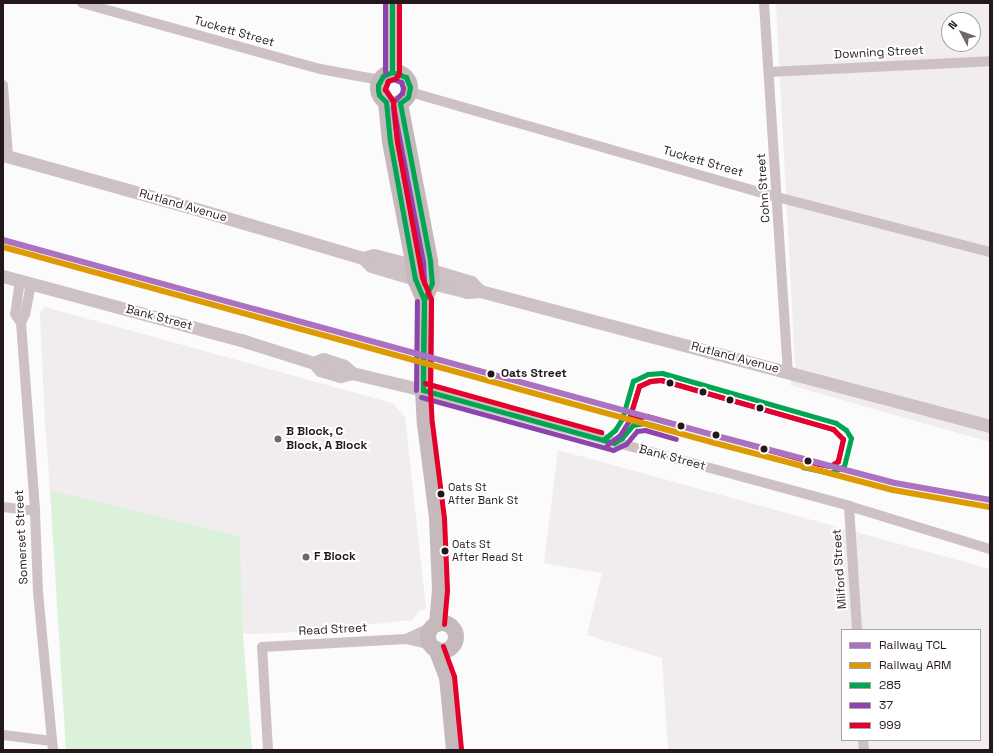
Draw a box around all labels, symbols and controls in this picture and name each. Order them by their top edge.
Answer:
north arrow [941,12,981,52]
street label: Tuckett Street [192,14,276,50]
text: N [945,17,960,32]
street label: Downing Street [834,43,924,63]
street label: Tuckett Street [661,144,745,180]
street label: Cohn Street [754,153,774,223]
street label: Rutland Avenue [137,187,229,225]
street label: Bank Street [124,302,194,334]
street label: Rutland Avenue [689,339,781,377]
marker: Oats Street [484,367,498,381]
place label: Oats Street [501,367,567,381]
unlabelled marker [665,378,675,388]
unlabelled marker [698,387,708,397]
unlabelled marker [725,395,735,405]
unlabelled marker [755,403,765,413]
unlabelled marker [676,421,686,431]
place label: B Block, C Block, A Block [286,425,368,453]
unlabelled marker [711,430,721,440]
marker: B Block, C Block, A Block [273,434,283,444]
street label: Bank Street [637,442,707,474]
unlabelled marker [759,444,769,454]
unlabelled marker [803,456,813,466]
place label: Oats St After Bank St [448,481,519,507]
street label: Somerset Street [12,489,32,585]
marker: Oats St After Bank St [436,489,446,499]
street label: Milford Street [830,528,850,610]
place label: Oats St After Read St [452,538,523,564]
marker: Oats St After Read St [440,546,450,556]
place label: F Block [314,550,356,564]
marker: F Block [301,552,311,562]
street label: Read Street [298,621,368,639]
legend [841,629,981,741]
text: Railway TCL [879,637,947,653]
text: Railway ARM [879,657,951,673]
text: 285 [879,677,901,693]
text: 37 [879,697,893,713]
text: 999 [879,717,901,733]

